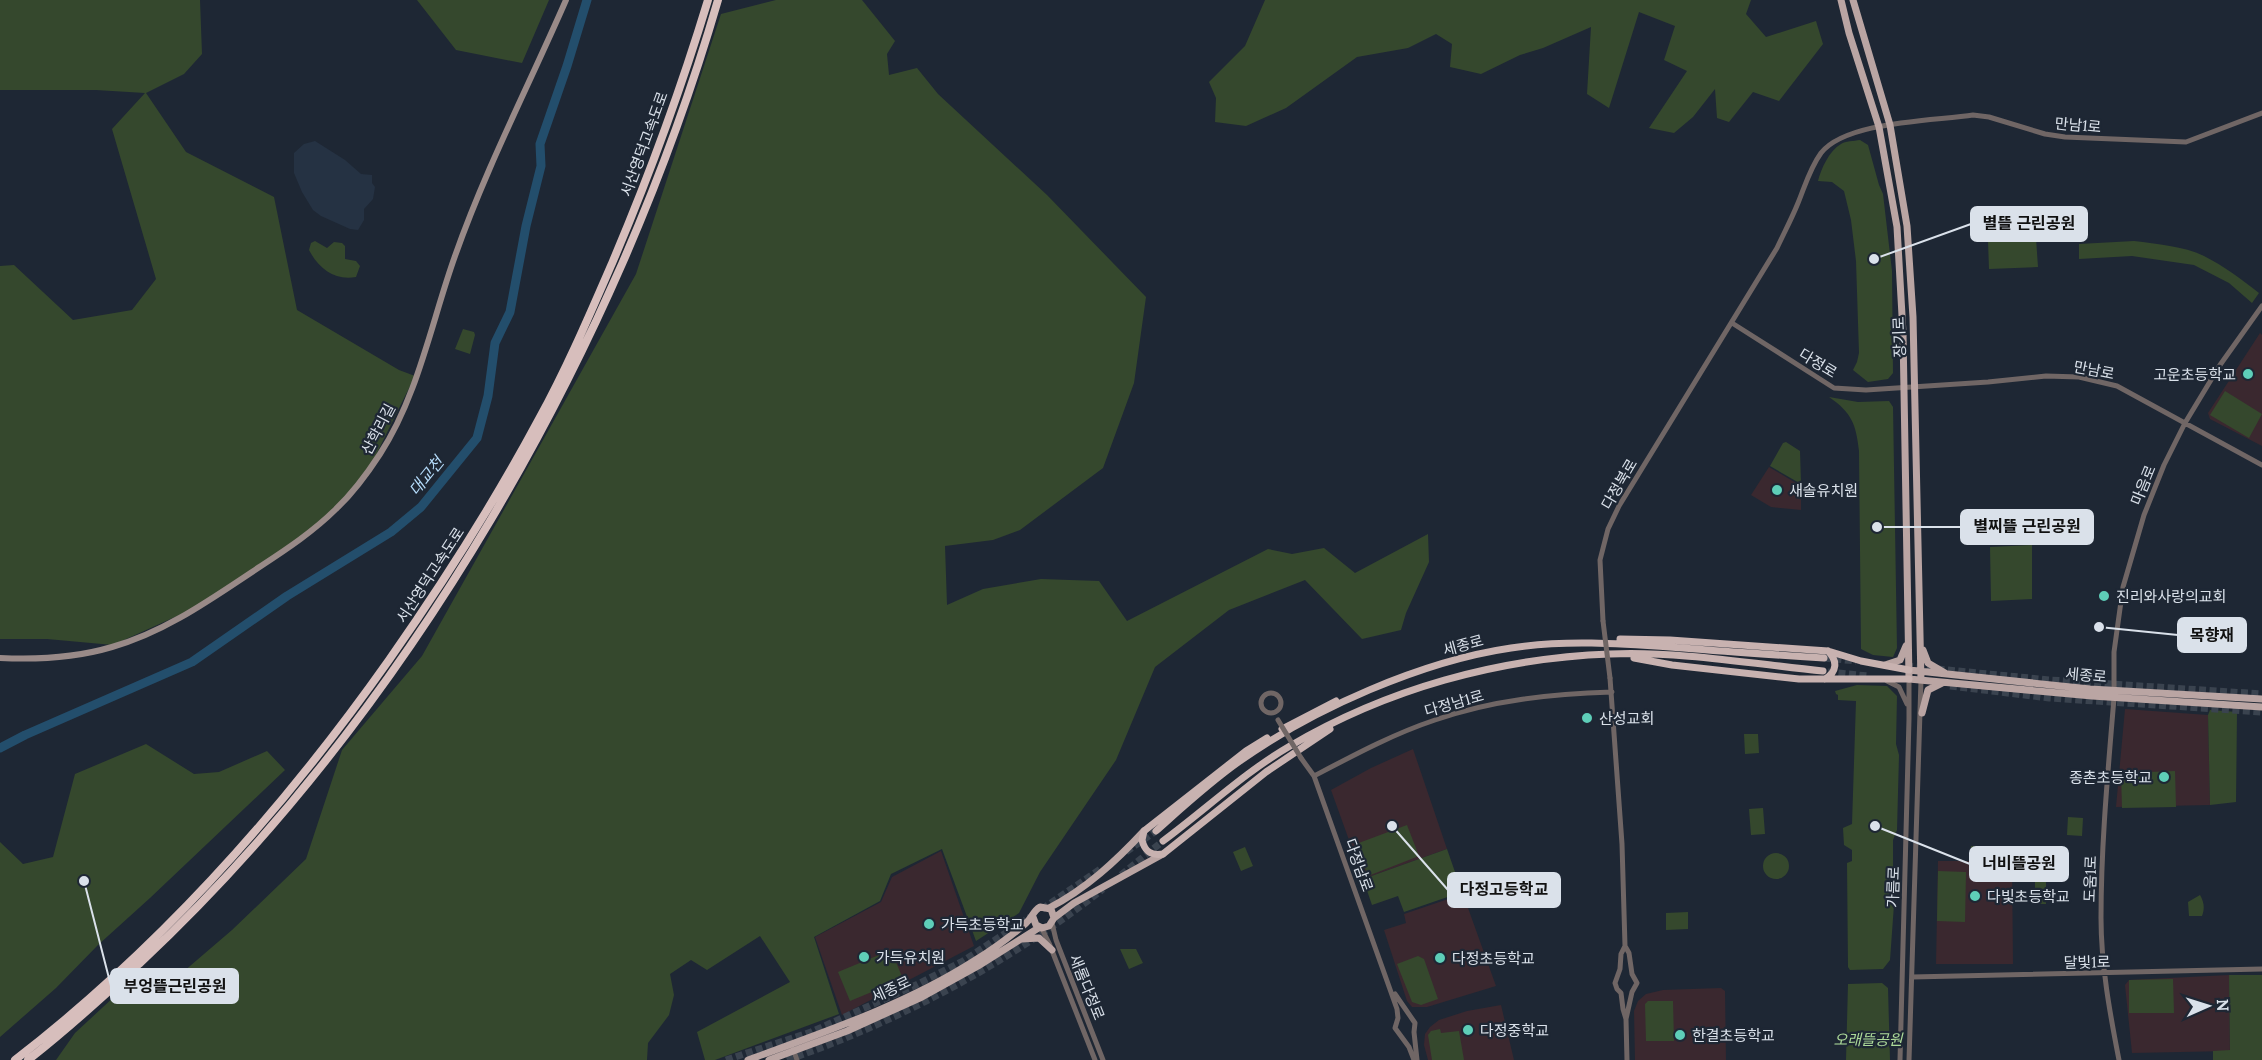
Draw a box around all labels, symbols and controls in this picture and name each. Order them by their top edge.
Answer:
street label: 서산영덕고속도로 [616,89,672,199]
street label: 만남1로 [2054,113,2102,137]
callout: 별뜰 근린공원 [1971,207,2087,241]
text: 별뜰 근린공원 [1983,213,2075,233]
street label: 장기로 [1889,316,1909,358]
street label: 다정로 [1795,344,1841,382]
street label: 만남로 [2072,357,2116,383]
place label: 고운초등학교 [2153,365,2236,384]
marker: 고운초등학교 [2241,367,2255,381]
street label: 산학리길 [357,400,399,458]
water label: 대교천 [404,451,449,499]
street label: 다정북로 [1597,455,1641,513]
street label: 마음로 [2126,462,2160,508]
place label: 새솔유치원 [1789,481,1858,500]
marker: 새솔유치원 [1770,483,1784,497]
callout: 별찌뜰 근린공원 [1961,510,2093,544]
text: 별찌뜰 근린공원 [1973,516,2081,536]
street label: 서산영덕고속도로 [392,524,468,626]
place label: 진리와사랑의교회 [2116,587,2226,606]
marker: 진리와사랑의교회 [2097,589,2111,603]
callout: 목향재 [2178,618,2246,652]
text: 목향재 [2190,625,2234,645]
street label: 세종로 [1441,630,1485,660]
street label: 세종로 [2065,664,2107,686]
street label: 다정남1로 [1422,686,1486,720]
place label: 산성교회 [1599,709,1654,728]
marker: 산성교회 [1580,711,1594,725]
place label: 종촌초등학교 [2069,768,2152,787]
marker: 종촌초등학교 [2157,770,2171,784]
street label: 다정남로 [1341,836,1377,894]
callout: 너비뜰공원 [1970,847,2068,881]
text: 너비뜰공원 [1982,853,2056,873]
street label: 도움1로 [2080,855,2100,903]
street label: 가름로 [1883,866,1903,908]
callout: 다정고등학교 [1448,873,1560,907]
text: 다정고등학교 [1460,879,1548,899]
place label: 다빛초등학교 [1987,887,2070,906]
marker: 다빛초등학교 [1968,889,1982,903]
place label: 가득초등학교 [941,915,1024,934]
marker: 가득초등학교 [922,917,936,931]
place label: 가득유치원 [876,948,945,967]
place label: 다정초등학교 [1452,949,1535,968]
marker: 가득유치원 [857,950,871,964]
street label: 새롬다정로 [1065,951,1109,1023]
marker: 다정초등학교 [1433,951,1447,965]
street label: 달빛1로 [2063,952,2111,972]
callout: 부엉뜰근린공원 [111,969,238,1003]
street label: 세종로 [868,972,914,1006]
text: 부엉뜰근린공원 [123,976,227,996]
north arrow [2178,976,2238,1036]
text: N [2213,999,2233,1012]
place label: 다정중학교 [1480,1021,1549,1040]
marker: 다정중학교 [1461,1023,1475,1037]
place label: 한결초등학교 [1692,1026,1775,1045]
marker: 한결초등학교 [1673,1028,1687,1042]
park label: 오래뜰공원 [1833,1030,1904,1049]

